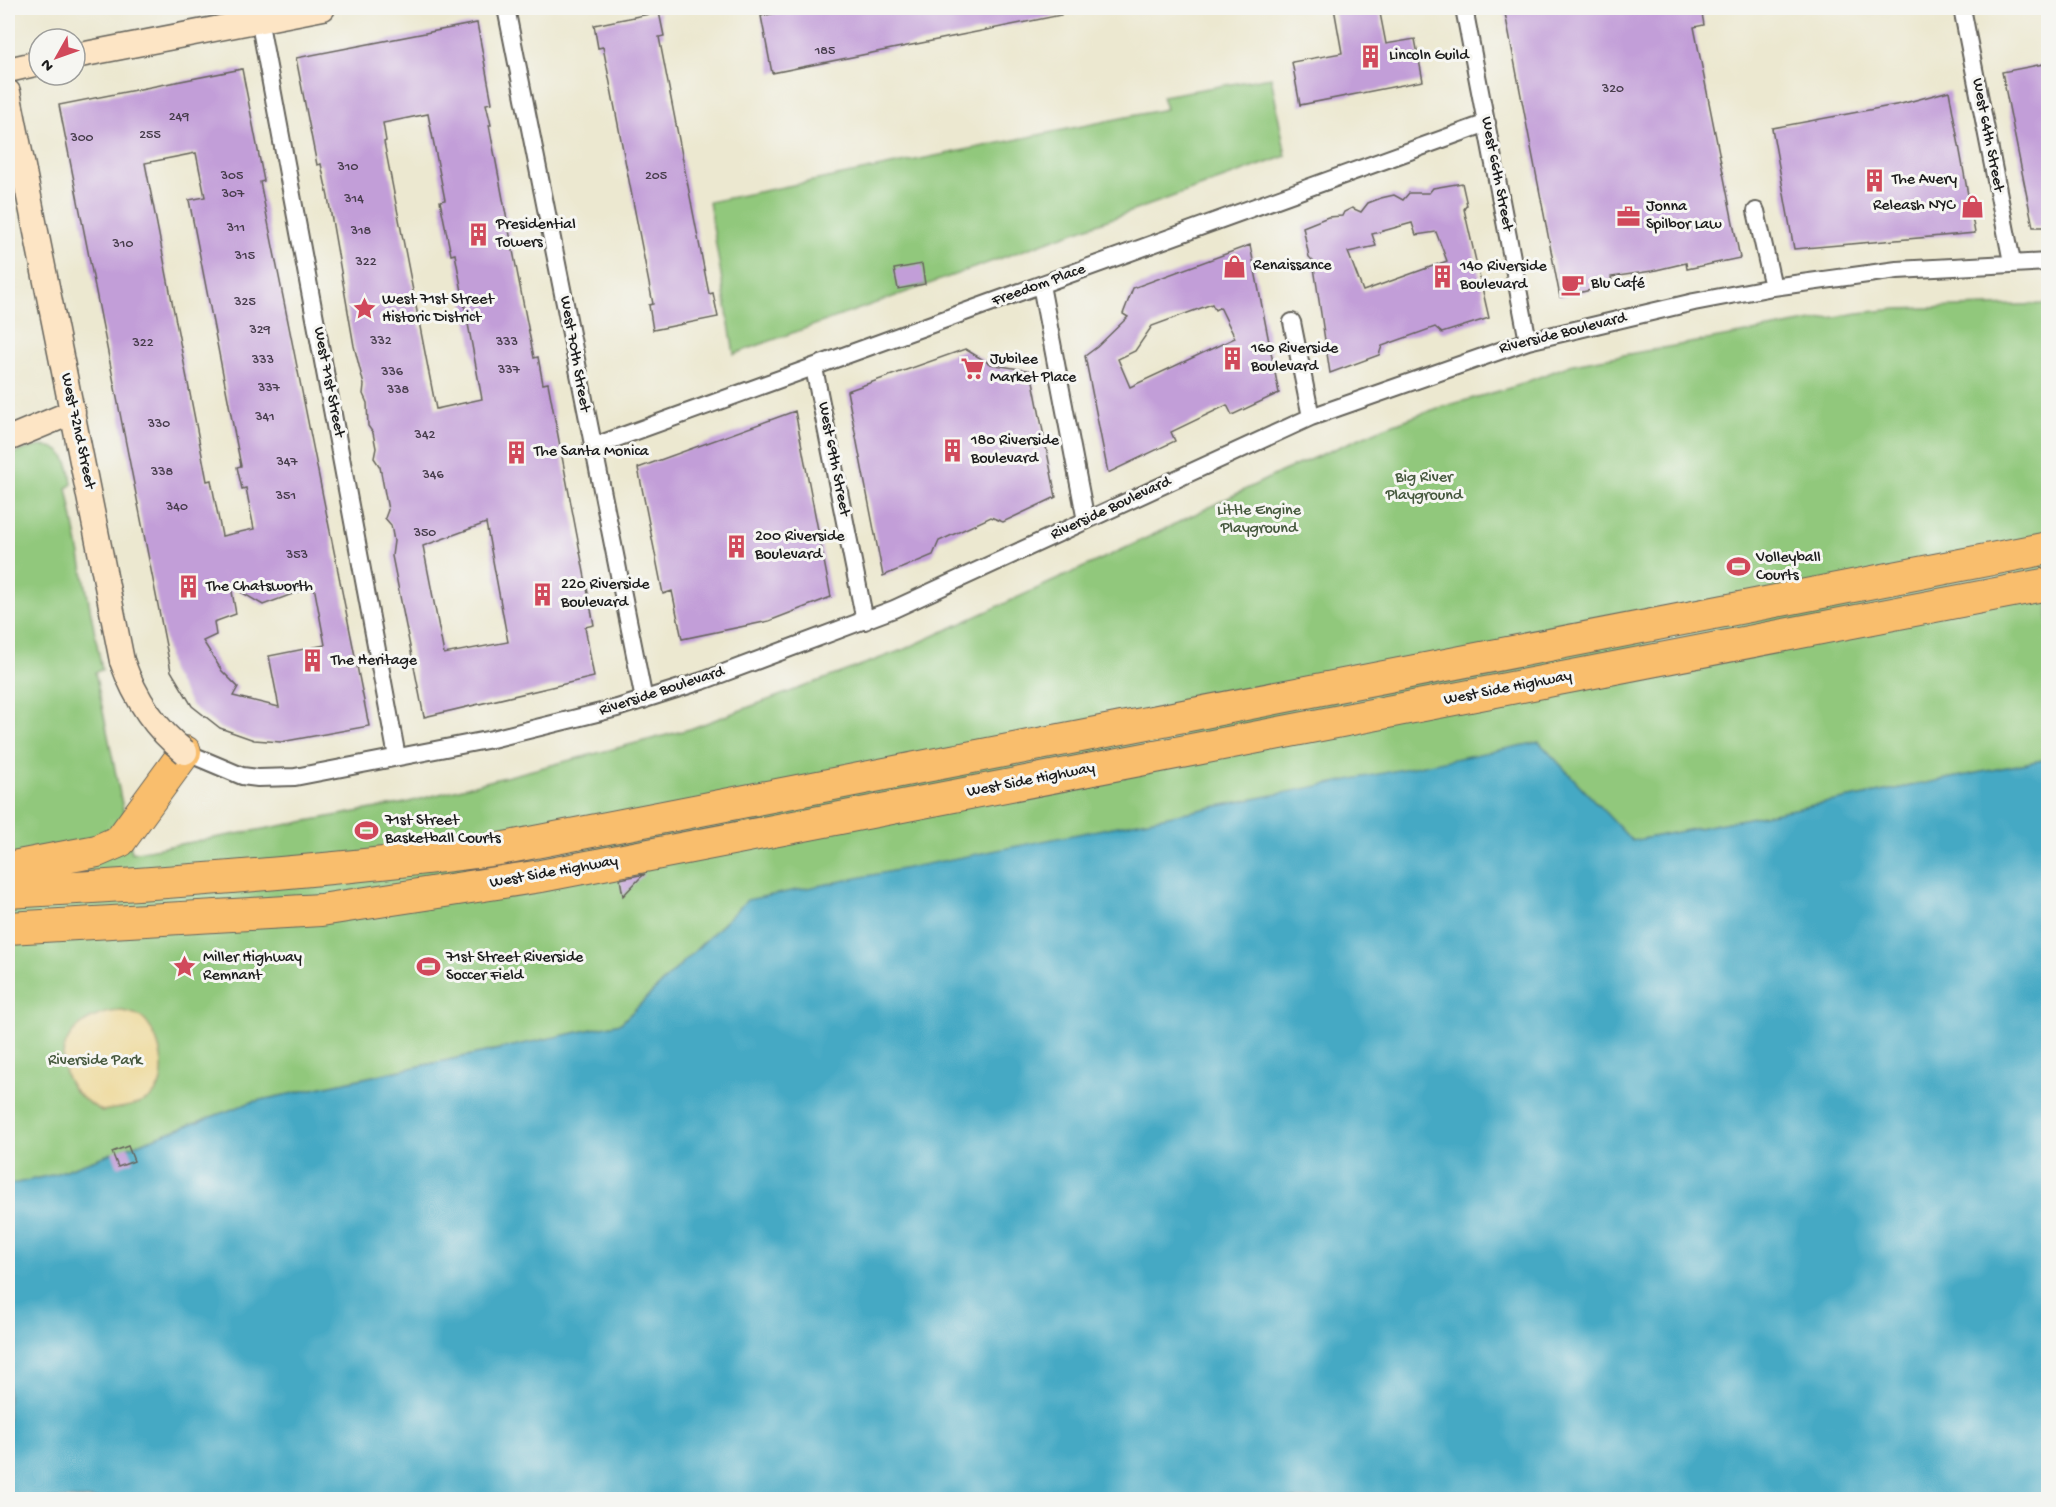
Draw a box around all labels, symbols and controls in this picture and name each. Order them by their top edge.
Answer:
north arrow [27,27,87,87]
house number: 185 [814,43,835,60]
building icon: Lincoln Guild [1358,43,1384,69]
place label: Lincoln Guild [1389,47,1470,66]
text: N [37,54,59,75]
street label: West 64th Street [1967,77,2008,195]
house number: 320 [1601,81,1624,98]
house number: 249 [169,109,189,126]
street label: West 66th Street [1476,115,1517,234]
house number: 255 [139,127,161,144]
house number: 300 [69,130,94,147]
house number: 310 [337,159,358,176]
building icon: The Avery [1861,167,1887,193]
house number: 305 [220,168,243,185]
house number: 205 [645,168,667,185]
place label: The Avery [1891,171,1957,190]
house number: 307 [221,186,245,203]
house number: 314 [343,191,364,208]
shop icon: Releash NYC [1960,193,1986,219]
place label: Releash NYC [1873,197,1956,216]
place label: Jonna Spilbor Law [1646,198,1722,235]
office icon: Jonna Spilbor Law [1615,203,1641,229]
place label: Presidential Towers [495,216,576,253]
house number: 311 [226,220,245,237]
building icon: Presidential Towers [465,221,491,247]
house number: 318 [350,223,372,240]
house number: 310 [112,236,133,253]
house number: 315 [234,248,255,265]
shop icon: Renaissance [1222,253,1248,279]
house number: 322 [355,254,377,271]
place label: Renaissance [1253,257,1332,276]
place label: 140 Riverside Boulevard [1459,258,1547,295]
street label: Freedom Place [989,260,1089,312]
building icon: 140 Riverside Boulevard [1429,263,1455,289]
cafe icon: Blu Café [1560,271,1586,297]
place label: Blu Café [1590,275,1645,294]
place label: West 71st Street Historic District [382,291,495,328]
house number: 325 [233,294,256,311]
street label: West 70th Street [554,295,594,415]
place icon: West 71st Street Historic District [351,296,377,322]
street label: Riverside Boulevard [1497,309,1630,359]
house number: 329 [248,322,271,339]
street label: West 71st Street [308,325,348,440]
house number: 332 [369,333,392,350]
house number: 333 [495,334,518,351]
house number: 322 [132,335,154,352]
place label: 160 Riverside Boulevard [1250,340,1339,377]
building icon: 160 Riverside Boulevard [1220,345,1246,371]
place label: Jubilee Market Place [990,351,1077,388]
house number: 333 [251,352,274,369]
supermarket icon: Jubilee Market Place [959,356,985,382]
house number: 337 [497,362,521,379]
house number: 336 [380,364,404,381]
street label: West 72nd Street [55,371,99,492]
house number: 337 [257,380,281,397]
house number: 338 [386,382,409,399]
street label: West 69th Street [813,400,854,519]
house number: 341 [254,409,275,426]
house number: 330 [147,416,170,433]
house number: 342 [414,427,436,444]
place label: 180 Riverside Boulevard [970,432,1060,469]
building icon: 180 Riverside Boulevard [940,437,966,463]
building icon: The Santa Monica [503,439,529,465]
place label: The Santa Monica [533,443,650,462]
house number: 347 [275,454,298,471]
house number: 338 [150,464,173,481]
house number: 346 [422,467,444,484]
park label: Big River Playground [1385,469,1464,506]
street label: Riverside Boulevard [1048,472,1176,545]
house number: 351 [275,488,296,505]
house number: 340 [165,499,188,516]
park label: Little Engine Playground [1217,502,1302,539]
house number: 350 [413,525,436,542]
place label: 200 Riverside Boulevard [754,528,845,565]
building icon: 200 Riverside Boulevard [724,533,750,559]
house number: 353 [285,547,308,564]
place label: Volleyball Courts [1755,549,1821,586]
sports icon: Volleyball Courts [1725,554,1751,580]
building icon: The Chatsworth [175,574,201,600]
place label: 220 Riverside Boulevard [560,576,650,613]
place label: The Chatsworth [205,578,313,597]
building icon: 220 Riverside Boulevard [530,581,556,607]
building icon: The Heritage [300,648,326,674]
place label: The Heritage [330,652,418,671]
street label: Riverside Boulevard [597,662,728,721]
street label: West Side Highway [1442,667,1574,711]
street label: West Side Highway [965,759,1097,803]
place label: 71st Street Basketball Courts [384,812,502,849]
sports icon: 71st Street Basketball Courts [354,817,380,843]
street label: West Side Highway [488,852,620,894]
place label: Miller Highway Remnant [203,949,302,986]
place label: 71st Street Riverside Soccer Field [445,949,584,986]
place icon: Miller Highway Remnant [172,954,198,980]
sports icon: 71st Street Riverside Soccer Field [415,954,441,980]
park label: Riverside Park [48,1052,144,1071]

